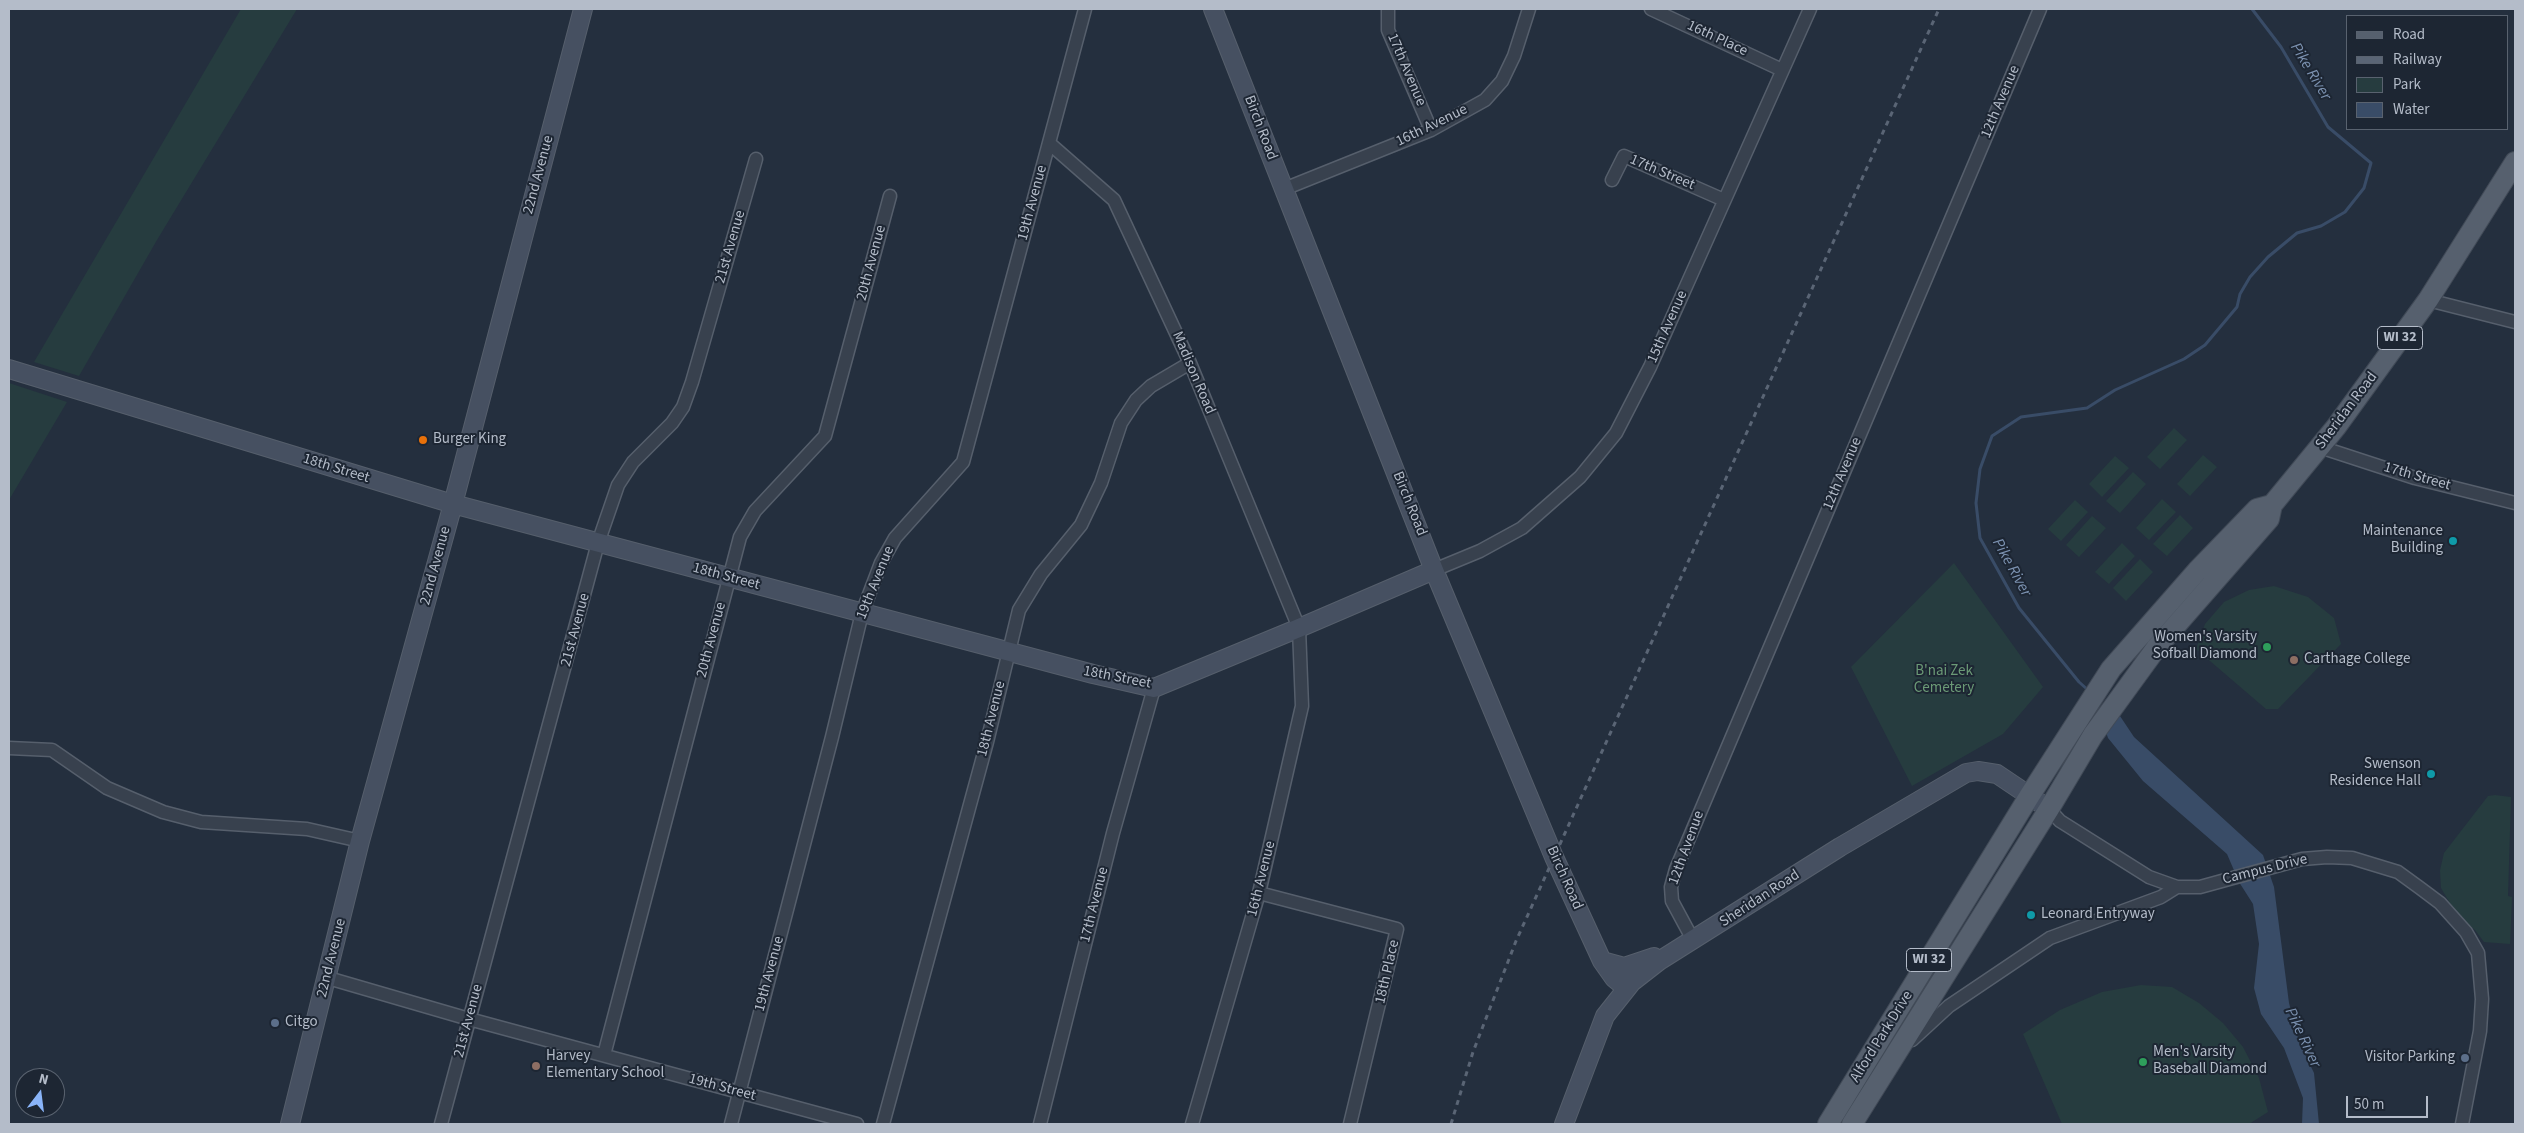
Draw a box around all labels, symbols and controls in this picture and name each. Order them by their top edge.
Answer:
legend [2346,15,2509,130]
street label: 16th Place [1684,17,1750,61]
text: Road [2393,24,2425,45]
street label: 17th Avenue [1383,31,1429,109]
water label: Pike River [2285,40,2335,104]
text: Railway [2393,49,2442,70]
street label: 12th Avenue [1978,63,2024,141]
text: Park [2393,74,2421,95]
street label: Birch Road [1239,93,1281,163]
text: Water [2393,99,2429,120]
street label: 16th Avenue [1393,101,1471,151]
street label: 22nd Avenue [520,134,558,216]
street label: 17th Street [1627,151,1697,195]
street label: 19th Avenue [1014,163,1052,243]
street label: 21st Avenue [712,208,750,286]
street label: 20th Avenue [853,223,891,303]
street label: 15th Avenue [1644,288,1692,366]
road number: WI 32 [2378,326,2422,349]
street label: Madison Road [1167,329,1219,417]
street label: Sheridan Road [2312,369,2382,453]
place label: Burger King [433,431,506,449]
marker: Burger King [417,434,429,446]
street label: 12th Avenue [1820,435,1866,513]
street label: 18th Street [301,450,371,488]
street label: 17th Street [2381,459,2453,495]
street label: Birch Road [1388,469,1430,539]
place label: Maintenance Building [2362,523,2443,558]
street label: 22nd Avenue [417,525,455,607]
water label: Pike River [1987,535,2035,601]
marker: Maintenance Building [2447,535,2459,547]
street label: 19th Avenue [853,544,899,622]
street label: 18th Street [690,559,762,595]
street label: 21st Avenue [558,591,594,669]
street label: 20th Avenue [693,600,731,680]
place label: Women's Varsity Sofball Diamond [2153,629,2257,664]
marker: Women's Varsity Sofball Diamond [2261,641,2273,653]
place label: Carthage College [2304,651,2410,669]
marker: Carthage College [2288,654,2300,666]
street label: 18th Street [1082,663,1152,693]
park label: B'nai Zek Cemetery [1914,663,1974,698]
street label: 18th Avenue [974,679,1010,759]
place label: Swenson Residence Hall [2329,756,2421,791]
marker: Swenson Residence Hall [2425,768,2437,780]
street label: 12th Avenue [1665,809,1709,887]
street label: 16th Avenue [1244,839,1280,919]
street label: Birch Road [1542,843,1586,913]
street label: Campus Drive [2221,851,2309,889]
street label: 17th Avenue [1077,865,1113,945]
street label: Sheridan Road [1717,866,1803,932]
place label: Leonard Entryway [2041,906,2155,924]
marker: Leonard Entryway [2025,909,2037,921]
street label: 22nd Avenue [314,917,350,999]
street label: 19th Avenue [751,934,789,1014]
street label: 18th Place [1372,938,1404,1006]
road number: WI 32 [1906,948,1952,972]
street label: 21st Avenue [451,982,487,1060]
street label: Alford Park Drive [1847,988,1917,1086]
water label: Pike River [2280,1005,2324,1071]
place label: Citgo [285,1014,318,1032]
marker: Citgo [269,1017,281,1029]
place label: Men's Varsity Baseball Diamond [2153,1044,2267,1079]
place label: Harvey Elementary School [546,1048,664,1083]
place label: Visitor Parking [2365,1049,2455,1067]
marker: Visitor Parking [2459,1052,2471,1064]
marker: Men's Varsity Baseball Diamond [2137,1056,2149,1068]
marker: Harvey Elementary School [530,1060,542,1072]
north arrow [15,1068,65,1118]
text: N [37,1069,51,1090]
street label: 19th Street [686,1070,758,1106]
scale bar [2349,1086,2432,1118]
text: 50 m [2354,1094,2384,1115]

